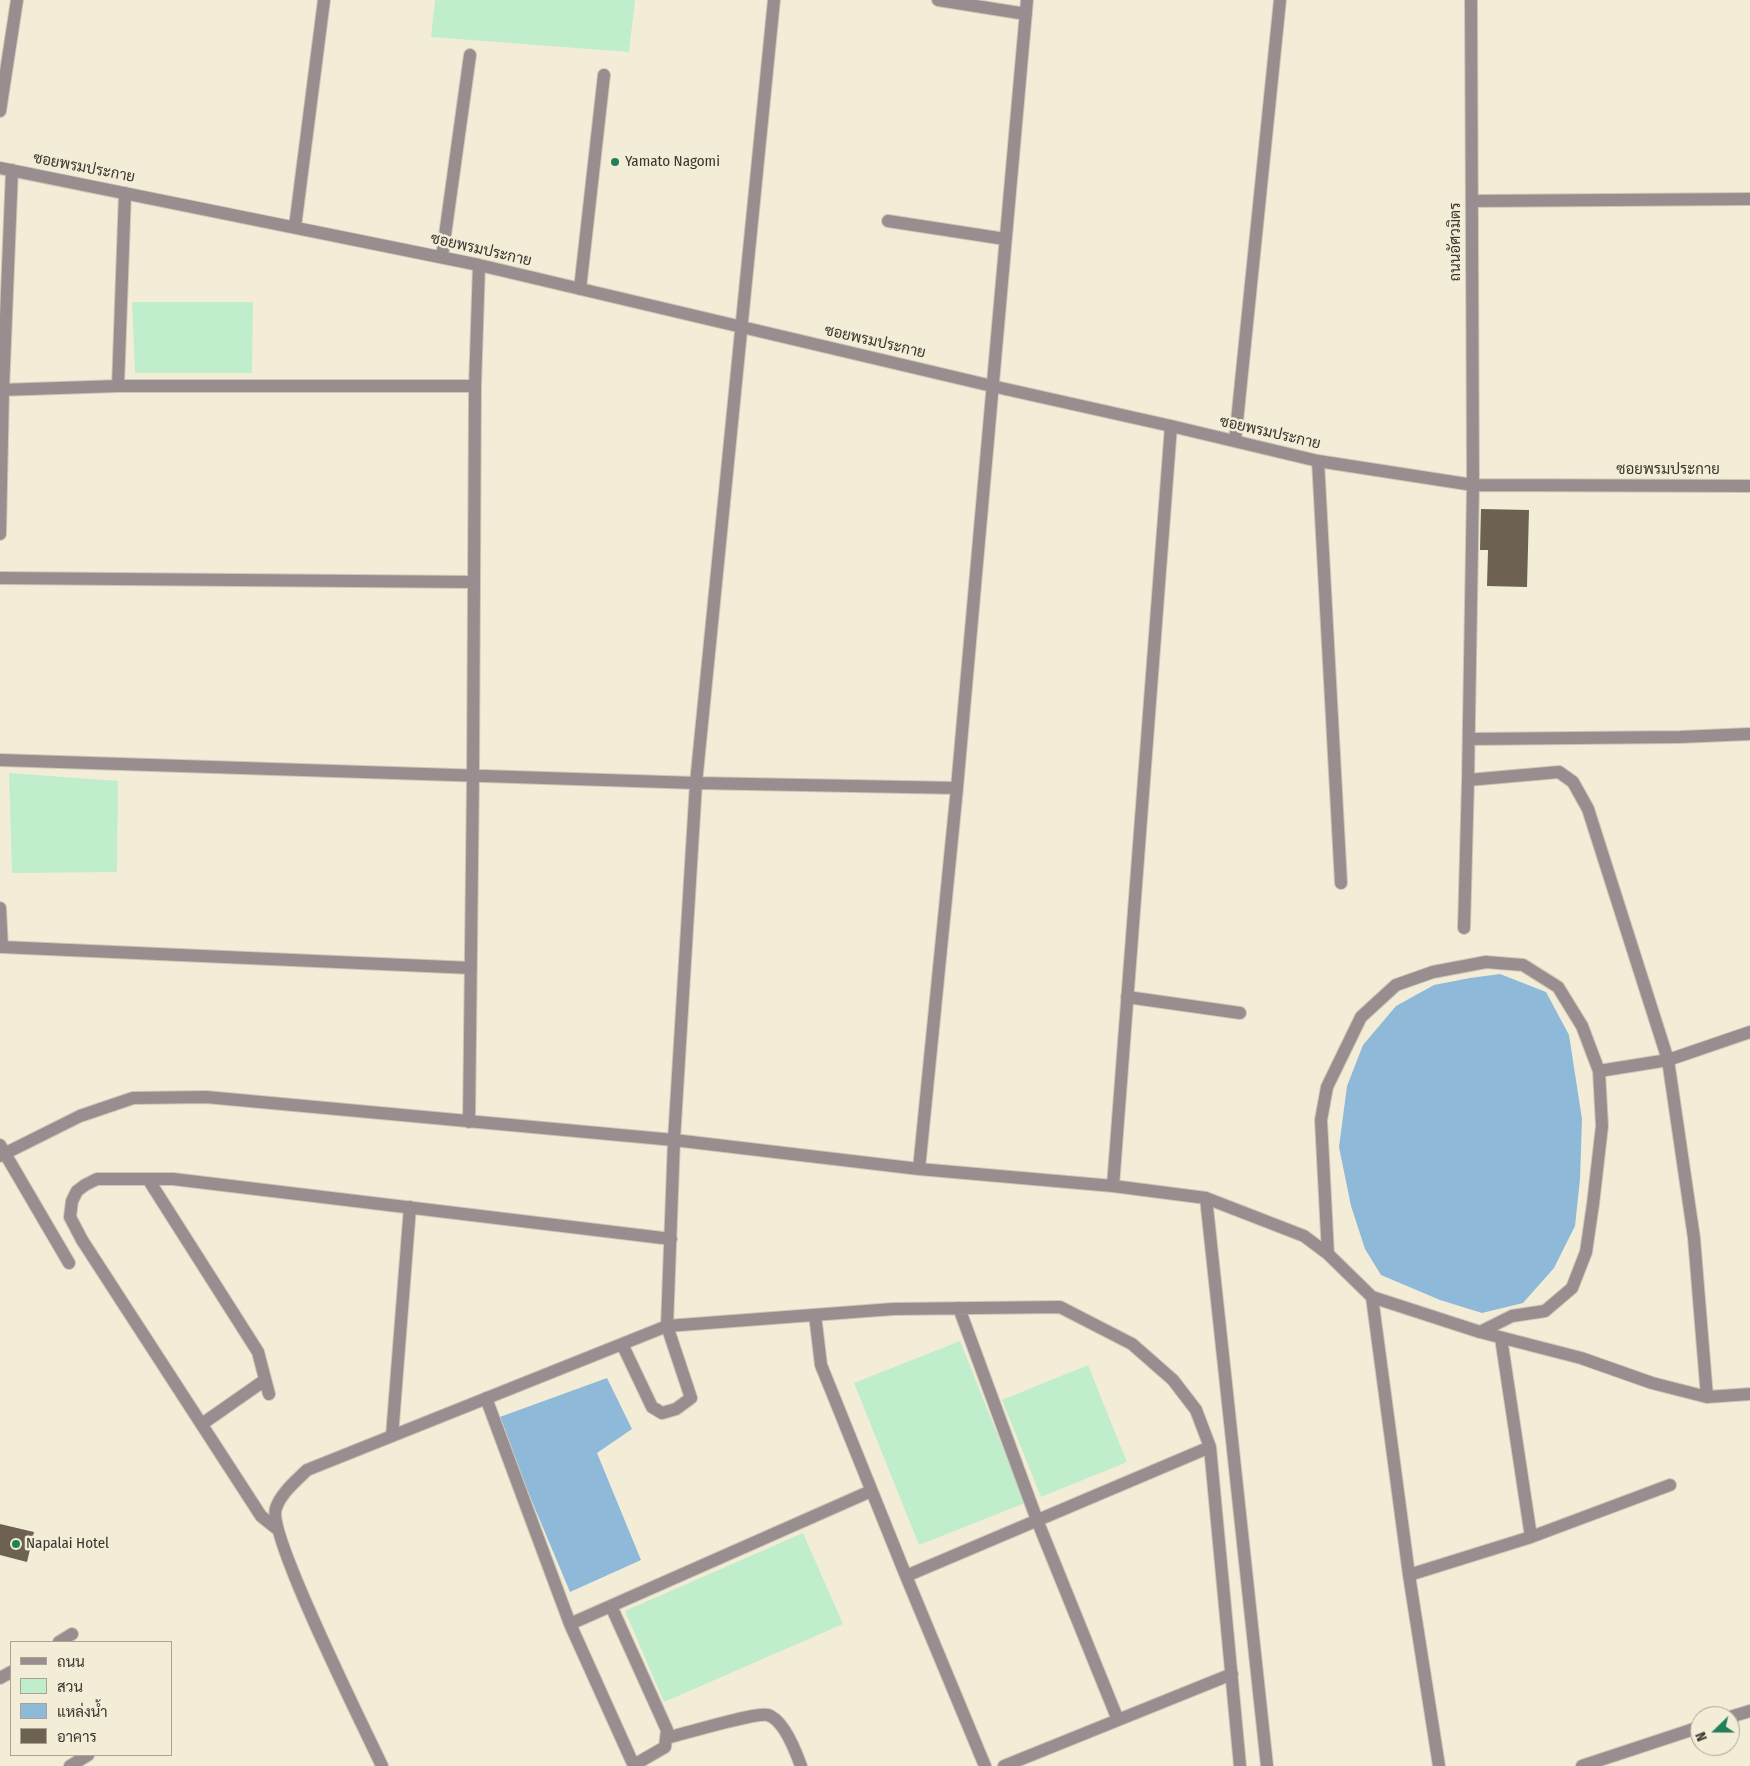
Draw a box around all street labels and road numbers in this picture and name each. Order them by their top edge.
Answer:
street label: ซอยพรมประกาย [31,149,137,187]
street label: ถนนอัศวมิตร [1447,203,1465,281]
street label: ซอยพรมประกาย [429,230,533,270]
street label: ซอยพรมประกาย [823,322,927,362]
street label: ซอยพรมประกาย [1218,413,1322,453]
street label: ซอยพรมประกาย [1616,461,1720,479]

